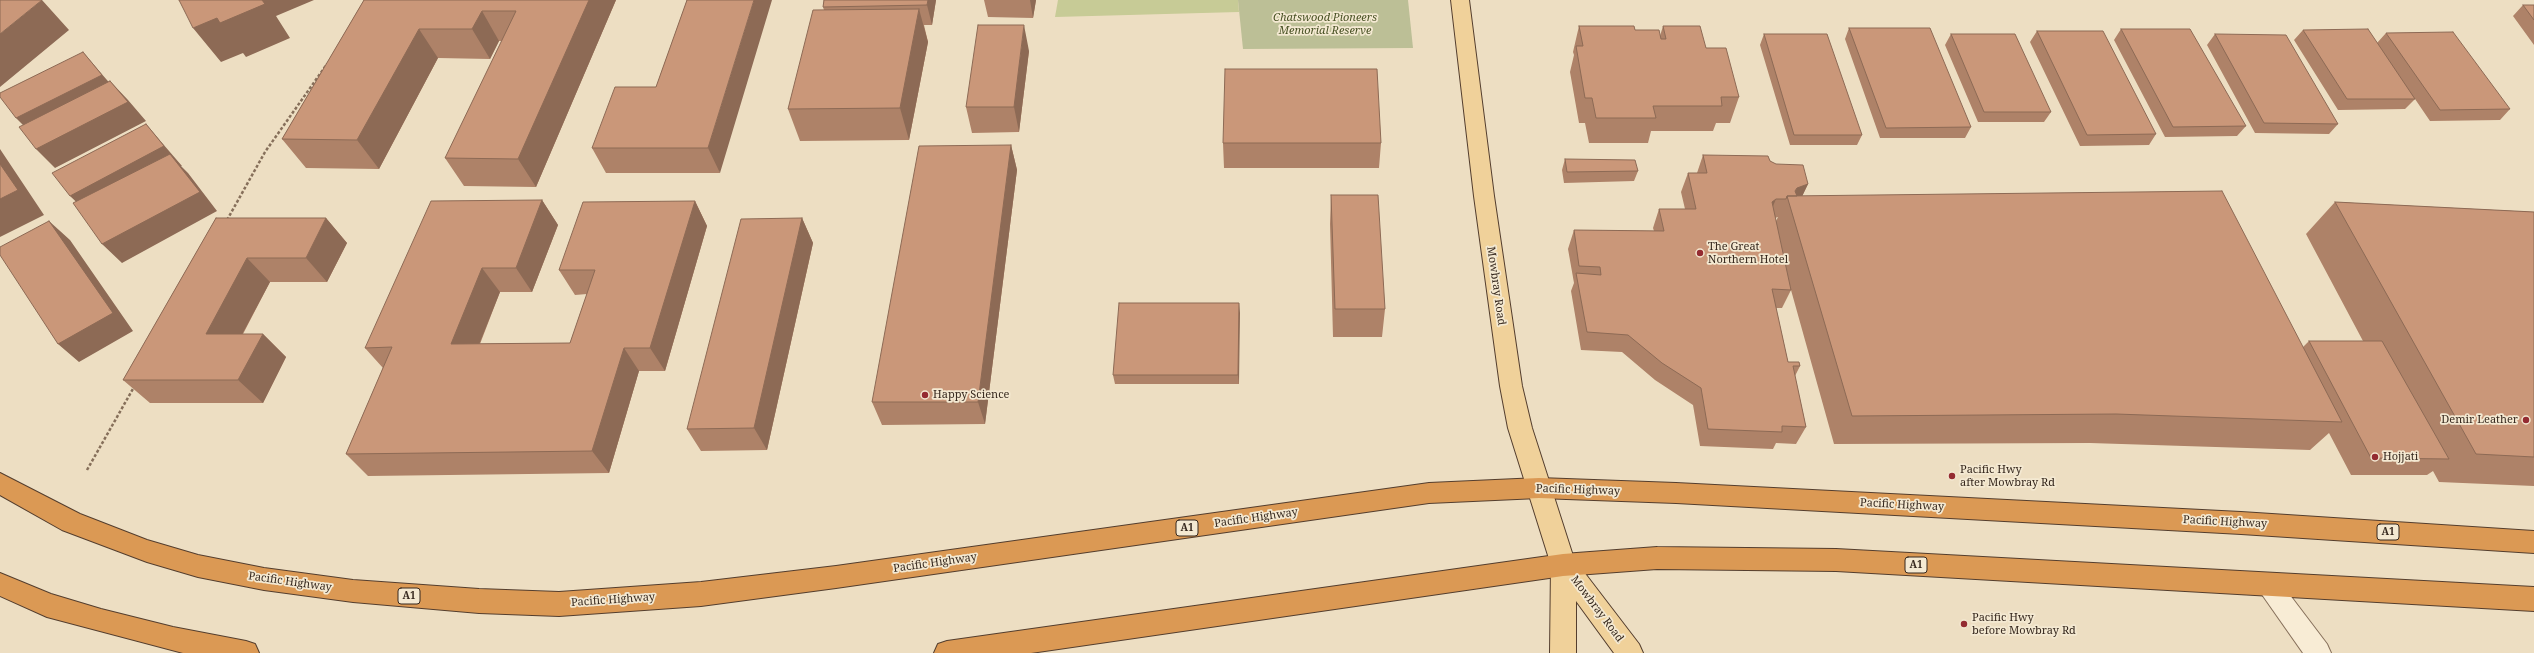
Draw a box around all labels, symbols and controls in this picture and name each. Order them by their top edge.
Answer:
park label: Chatswood Pioneers Memorial Reserve [1273,11,1377,37]
place label: The Great Northern Hotel [1708,240,1788,266]
street label: Mowbray Road [1484,246,1508,326]
marker: The Great Northern Hotel [1695,248,1705,258]
place label: Happy Science [933,388,1009,402]
marker: Happy Science [920,390,930,400]
place label: Demir Leather [2441,413,2518,427]
marker: Demir Leather [2521,415,2531,425]
place label: Hojjati [2383,450,2418,464]
marker: Hojjati [2370,452,2380,462]
place label: Pacific Hwy after Mowbray Rd [1960,463,2055,489]
marker: Pacific Hwy after Mowbray Rd [1947,471,1957,481]
street label: Pacific Highway [1536,482,1620,498]
street label: Pacific Highway [1860,496,1944,514]
street label: Pacific Highway [1213,506,1299,530]
street label: Pacific Highway [2183,513,2267,531]
road number: A1 [1176,520,1198,536]
road number: A1 [2377,524,2399,540]
street label: Pacific Highway [892,551,978,575]
road number: A1 [1905,557,1927,573]
street label: Pacific Highway [247,570,333,594]
street label: Mowbray Road [1568,573,1626,645]
road number: A1 [398,588,420,604]
street label: Pacific Highway [571,590,655,610]
place label: Pacific Hwy before Mowbray Rd [1972,611,2076,637]
marker: Pacific Hwy before Mowbray Rd [1959,619,1969,629]

